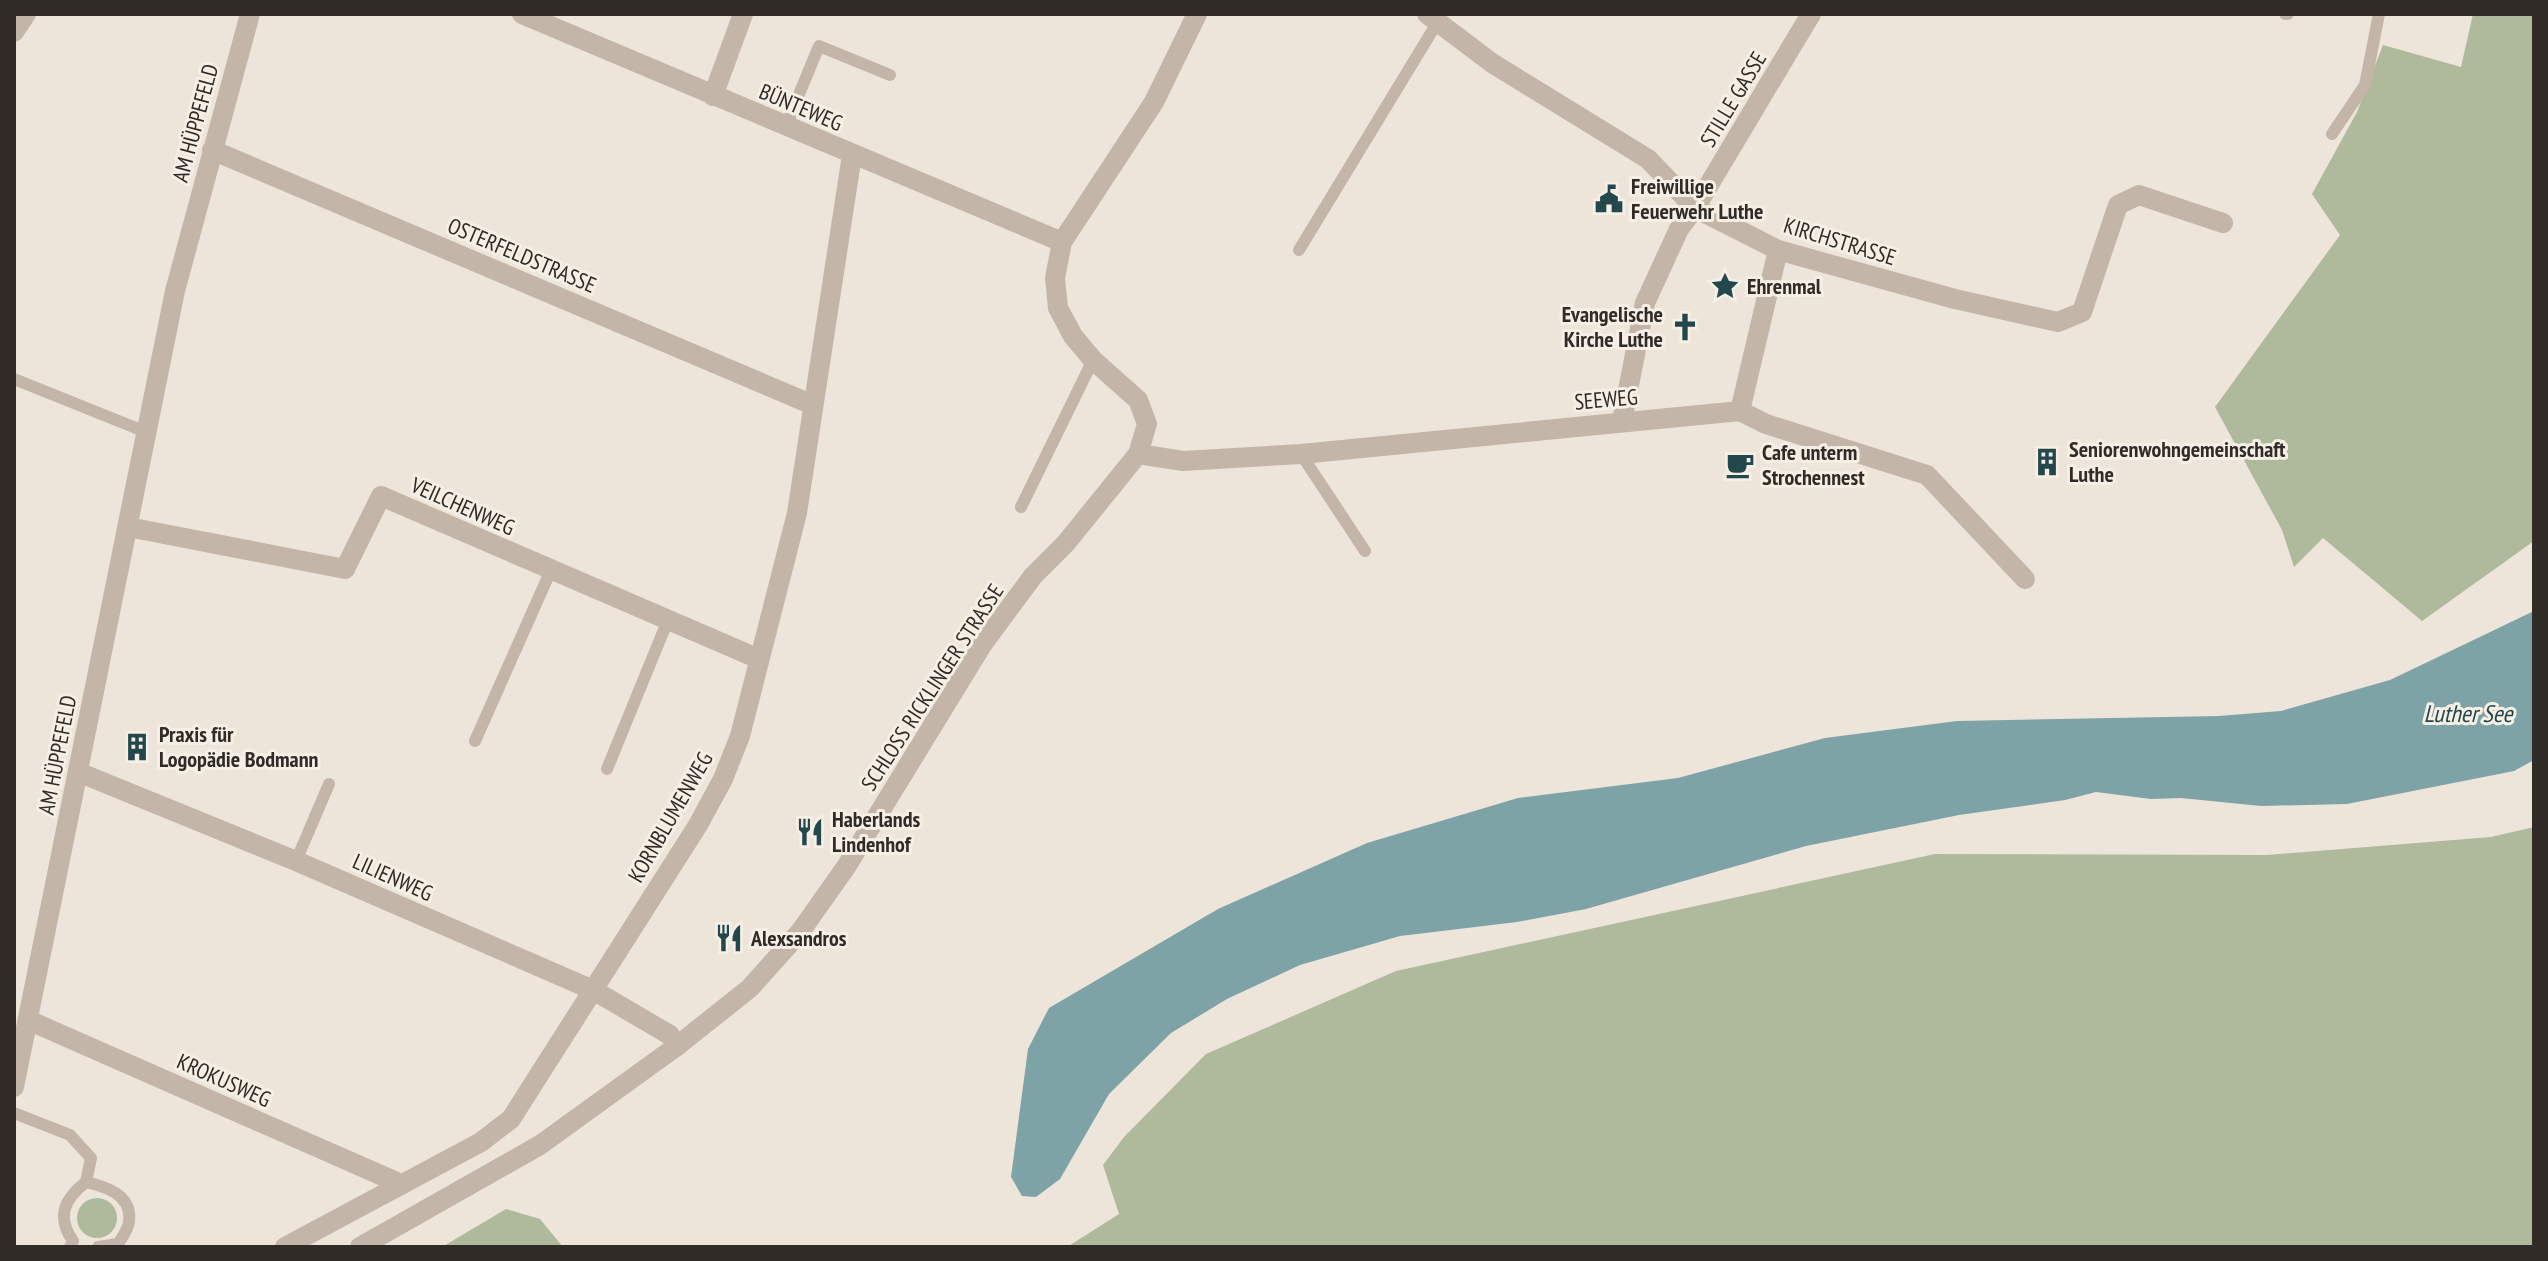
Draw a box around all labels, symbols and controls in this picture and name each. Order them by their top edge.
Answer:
street label: STILLE GASSE [1694,46,1772,152]
street label: AM HÜPPEFELD [166,61,224,185]
street label: BÜNTEWEG [755,77,847,137]
place label: Freiwillige Feuerwehr Luthe [1631,172,1763,225]
public building icon: Freiwillige Feuerwehr Luthe [1594,184,1624,214]
street label: OSTERFELDSTRASSE [444,211,600,299]
street label: KIRCHSTRASSE [1781,211,1899,271]
place icon: Ehrenmal [1710,271,1740,301]
place label: Ehrenmal [1747,272,1822,300]
place label: Evangelische Kirche Luthe [1562,300,1663,353]
church icon: Evangelische Kirche Luthe [1670,312,1700,342]
street label: SEEWEG [1573,382,1639,416]
place label: Seniorenwohngemeinschaft Luthe [2069,435,2286,488]
place label: Cafe unterm Strochennest [1762,438,1865,491]
building icon: Seniorenwohngemeinschaft Luthe [2032,447,2062,477]
cafe icon: Cafe unterm Strochennest [1725,450,1755,480]
street label: VEILCHENWEG [406,470,519,541]
street label: SCHLOSS RICKLINGER STRASSE [855,578,1009,796]
street label: AM HÜPPEFELD [32,693,82,817]
water label: Luther See [2424,698,2514,729]
place label: Praxis für Logopädie Bodmann [159,720,319,773]
building icon: Praxis für Logopädie Bodmann [122,732,152,762]
street label: KORNBLUMENWEG [621,747,719,887]
place label: Haberlands Lindenhof [832,805,921,858]
restaurant icon: Haberlands Lindenhof [795,817,825,847]
street label: LILIENWEG [349,847,437,907]
restaurant icon: Alexsandros [714,923,744,953]
place label: Alexsandros [750,924,847,952]
street label: KROKUSWEG [173,1047,275,1113]

